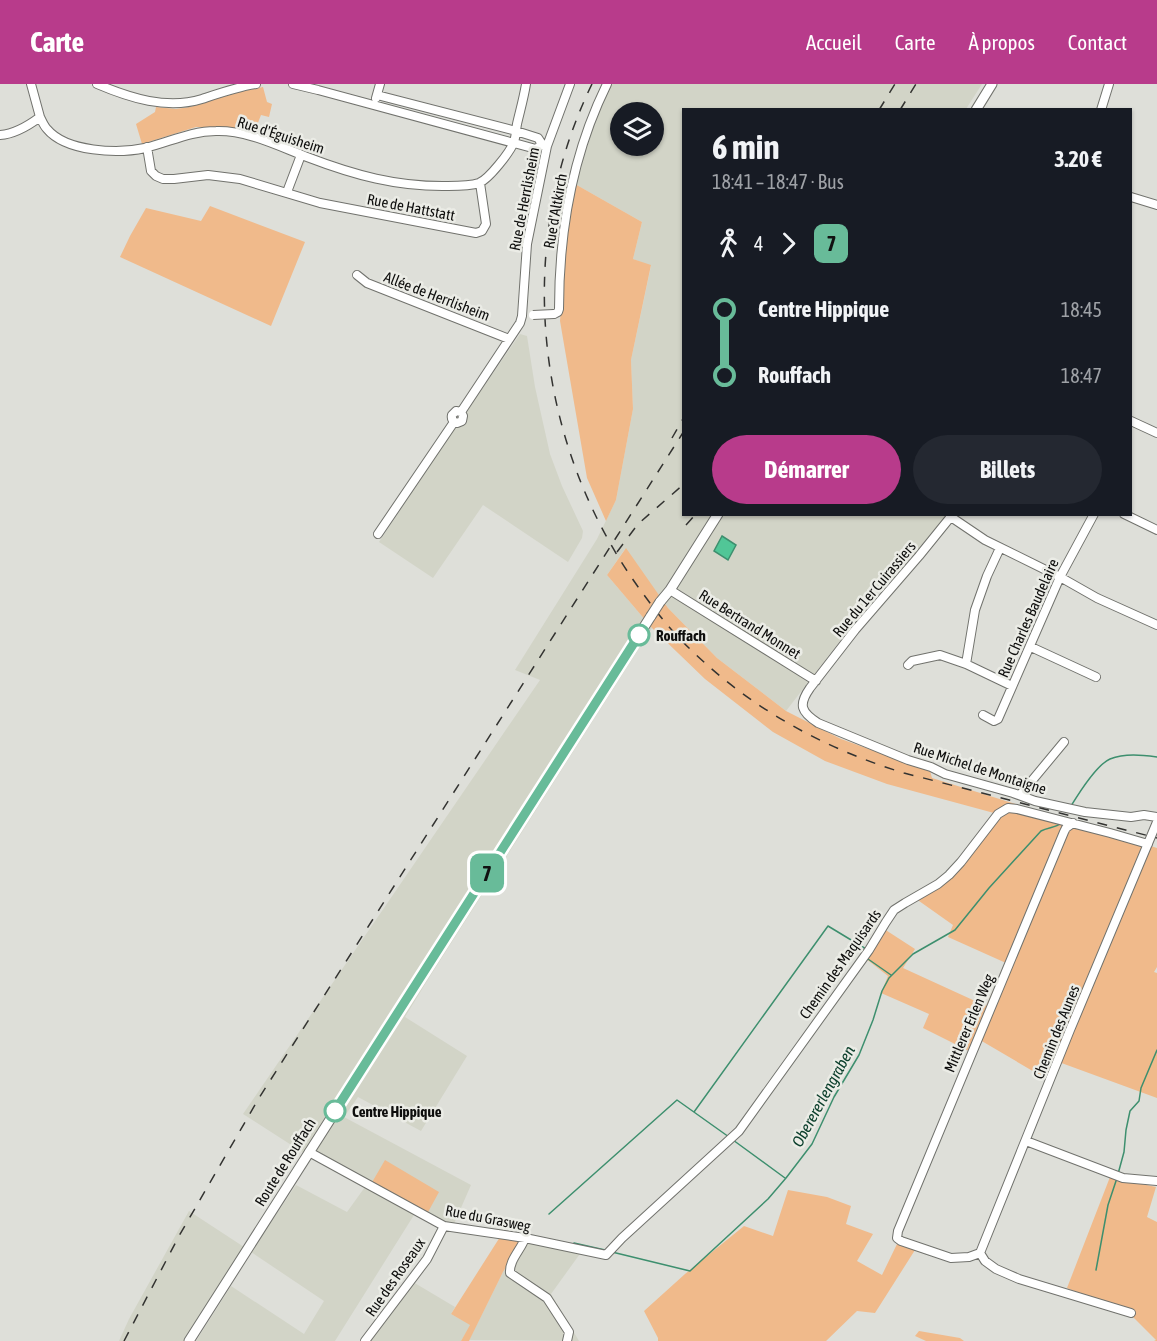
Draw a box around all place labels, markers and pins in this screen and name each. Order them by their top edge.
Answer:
marker: Rouffach [628,624,650,646]
place label: Rouffach [656,627,706,644]
marker: Centre Hippique [324,1100,346,1122]
place label: Centre Hippique [352,1103,442,1120]

